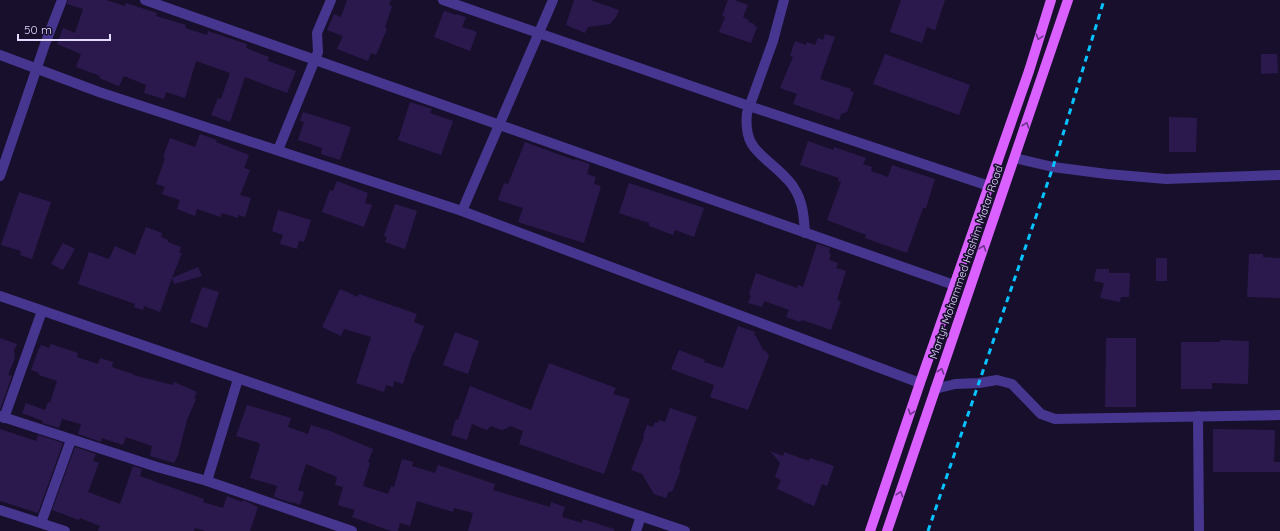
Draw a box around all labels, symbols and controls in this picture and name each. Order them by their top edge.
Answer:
scale bar [18,16,110,42]
text: 50 m [24,22,52,37]
one-way arrow [1035,34,1044,41]
one-way arrow [1021,122,1030,129]
street label: Martyr Mohammed Hashim Matar Road [926,163,1006,361]
one-way arrow [978,245,987,252]
one-way arrow [937,368,945,375]
one-way arrow [907,408,915,415]
one-way arrow [895,491,903,498]

